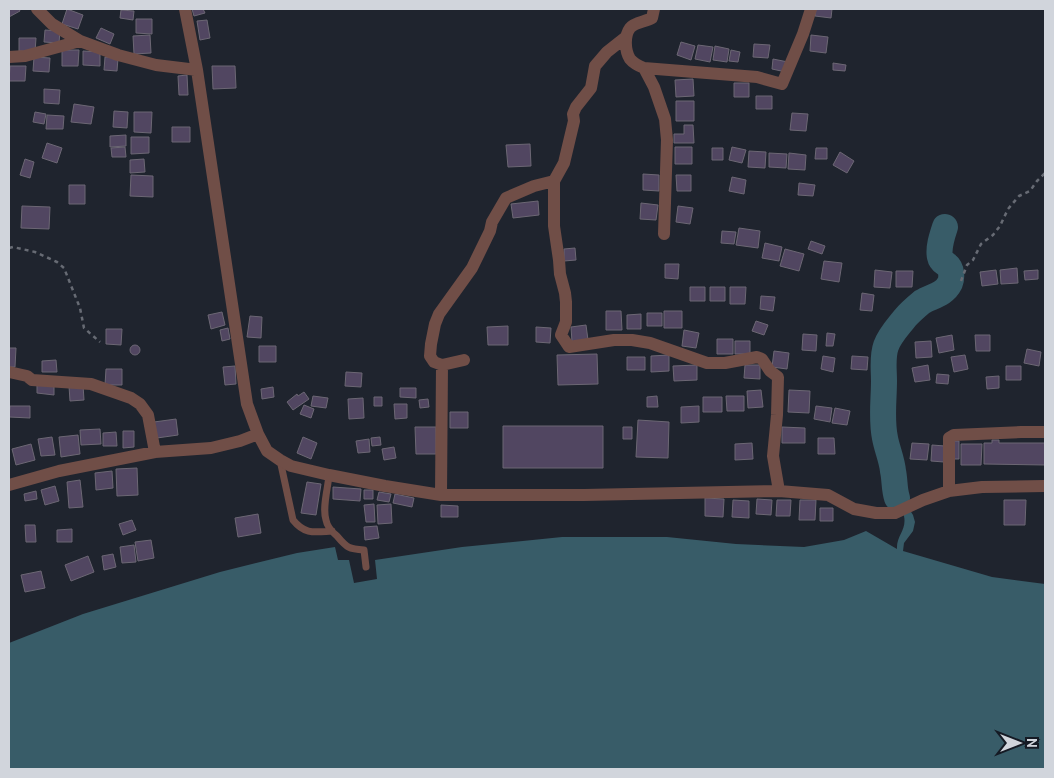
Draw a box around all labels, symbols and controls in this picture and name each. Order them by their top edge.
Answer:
north arrow [994,718,1044,768]
text: N [1023,738,1041,748]

